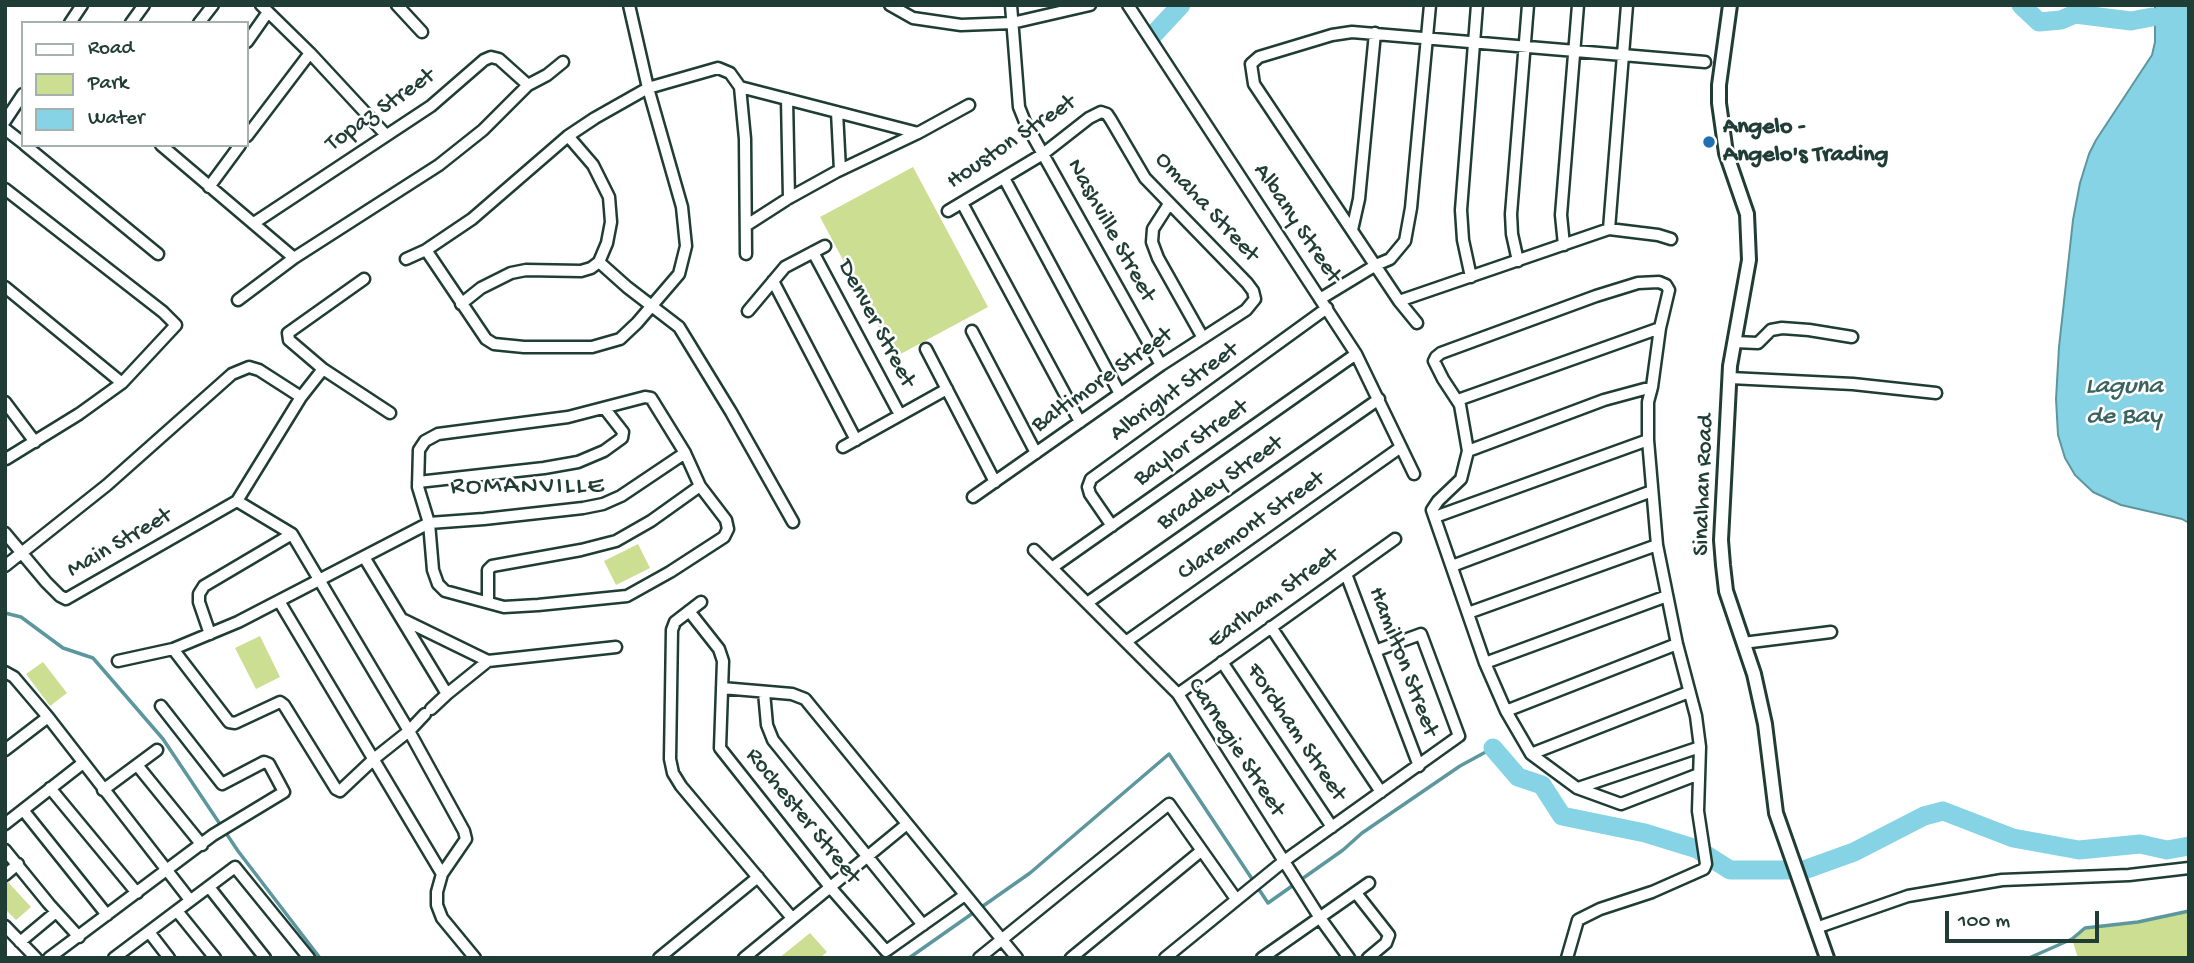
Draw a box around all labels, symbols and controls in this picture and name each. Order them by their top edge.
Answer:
legend [21,21,248,147]
text: Road [88,37,134,62]
street label: Topaz Street [321,63,441,159]
text: Park [88,72,128,97]
street label: Houston Street [942,89,1082,197]
text: Water [88,107,144,132]
place label: Angelo - Angelo's Trading [1723,114,1888,170]
marker: Angelo - Angelo's Trading [1701,134,1717,150]
street label: Omaha Street [1147,147,1265,269]
street label: Nashville Street [1059,154,1161,308]
street label: Albany Street [1245,159,1347,289]
street label: Denver Street [829,255,921,393]
street label: Baltimore Street [1027,322,1179,440]
street label: Albright Street [1105,337,1245,449]
water label: Laguna de Bay [2085,372,2163,434]
street label: Baylor Street [1129,394,1255,494]
street label: Sinalhan Road [1688,414,1722,556]
street label: Bradley Street [1152,430,1290,538]
street label: Claremont Street [1173,466,1331,588]
district label: ROMANVILLE [451,472,605,504]
street label: Main Street [62,502,178,586]
street label: Earlham Street [1203,542,1345,656]
street label: Hamilton Street [1360,583,1444,741]
street label: Fordham Street [1238,659,1352,807]
street label: Carnegie Street [1179,673,1291,823]
street label: Rochester Street [738,743,866,891]
scale bar [1949,897,2103,941]
text: 100 m [1958,910,2010,935]

